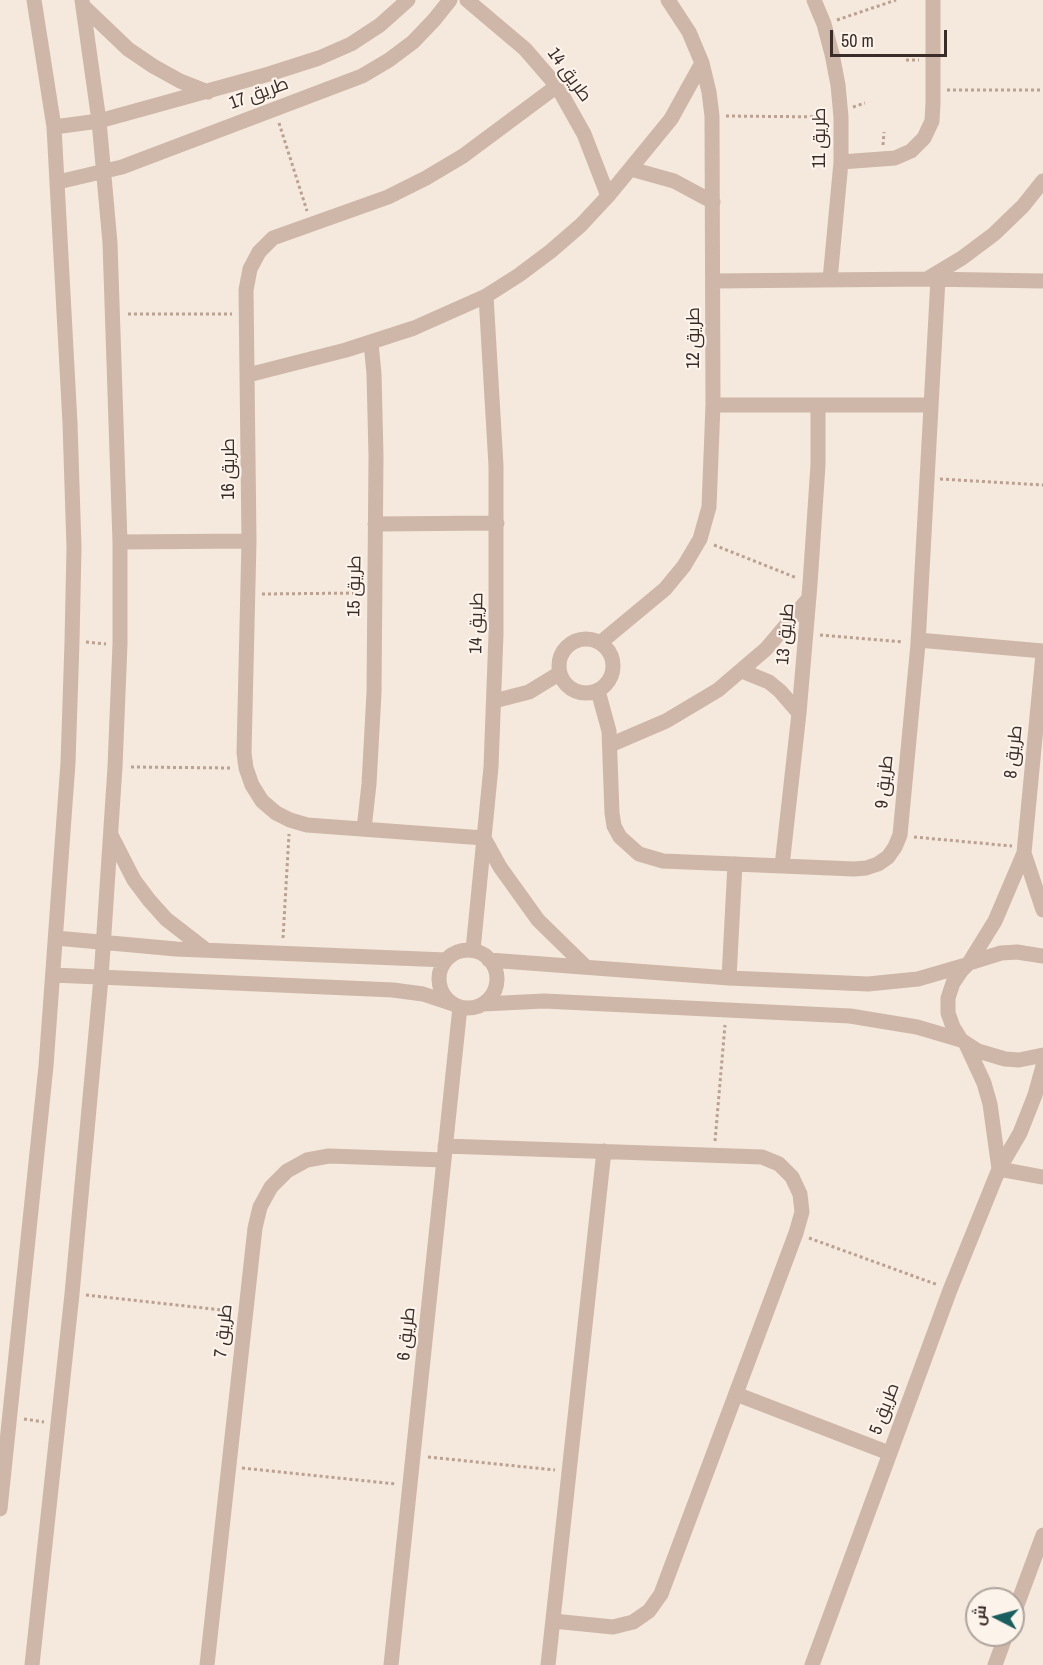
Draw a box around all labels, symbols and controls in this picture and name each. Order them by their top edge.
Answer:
scale bar [833,18,950,56]
text: 50 m [841,28,874,53]
street label: طريق 14 [542,44,596,106]
street label: طريق 17 [226,73,292,115]
street label: طريق 11 [809,108,831,168]
street label: طريق 12 [683,307,705,369]
street label: طريق 16 [218,438,240,500]
street label: طريق 15 [344,555,366,617]
street label: طريق 14 [466,592,488,654]
street label: طريق 13 [773,602,799,666]
street label: طريق 8 [1000,724,1028,780]
street label: طريق 9 [871,754,899,810]
street label: طريق 7 [210,1303,238,1359]
street label: طريق 6 [393,1306,421,1362]
street label: طريق 5 [865,1380,905,1438]
north arrow [965,1587,1025,1647]
text: ش [967,1604,991,1627]

